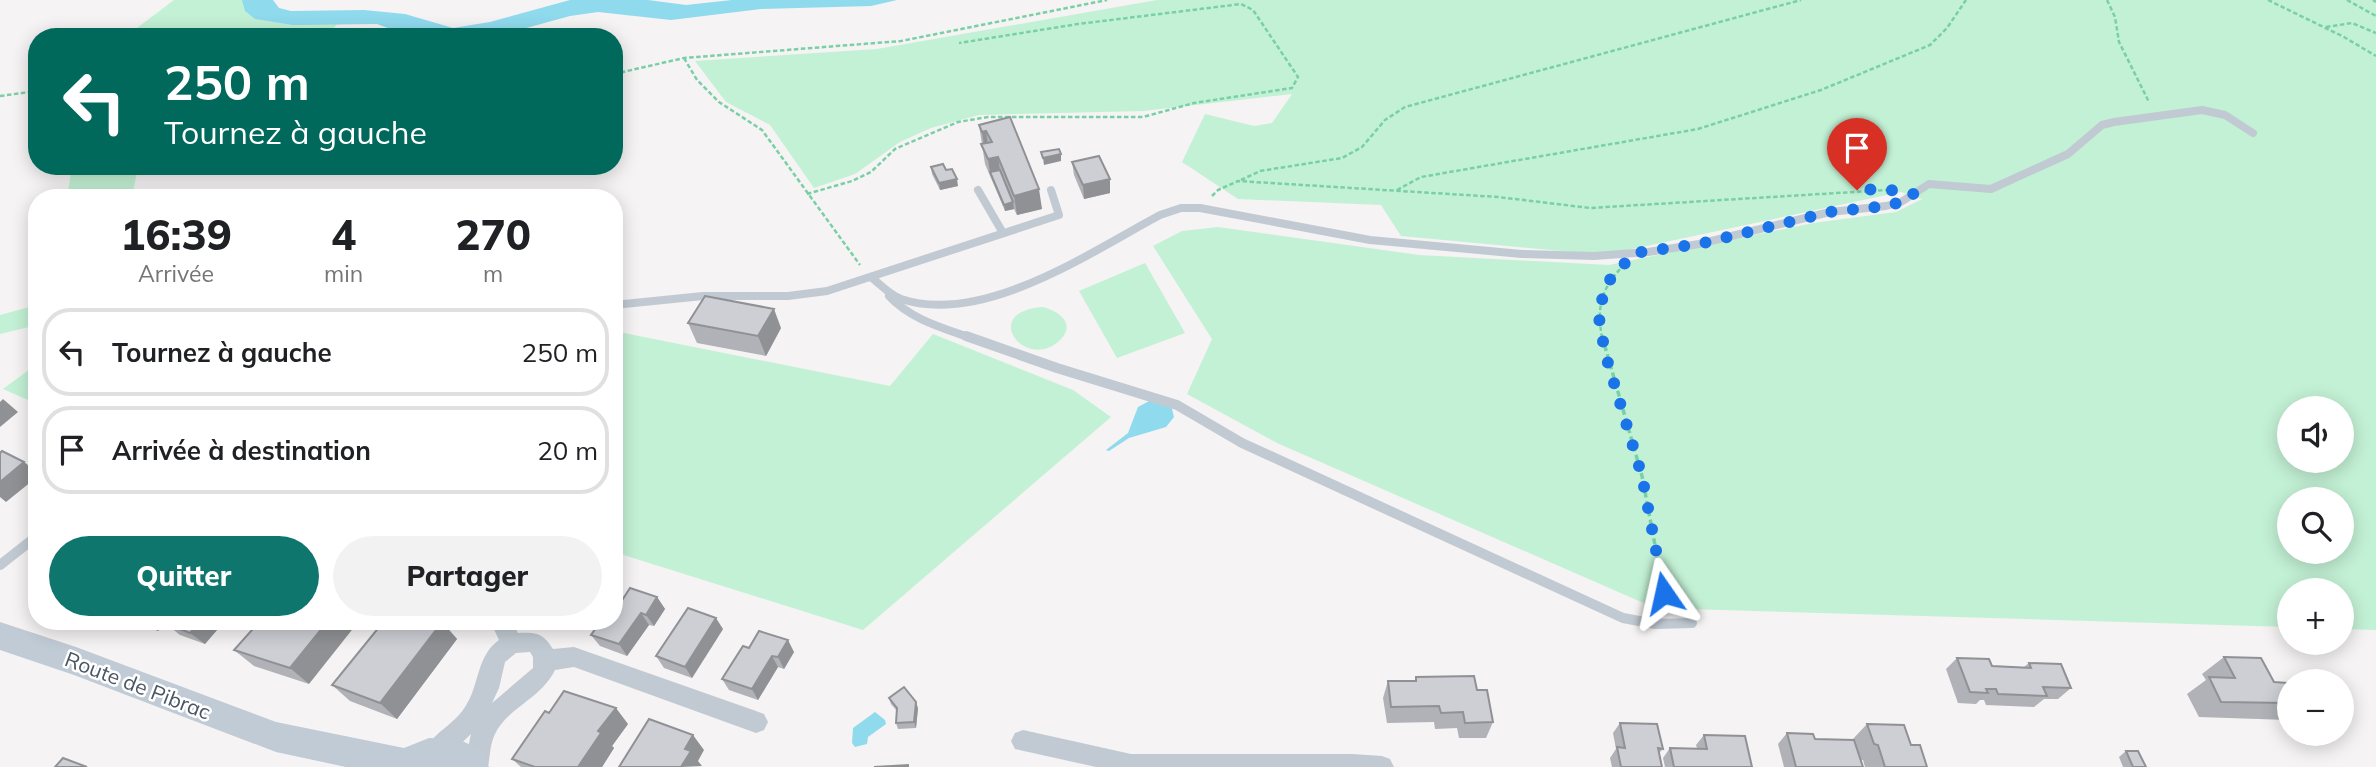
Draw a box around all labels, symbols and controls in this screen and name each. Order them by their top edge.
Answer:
text: 250 m [164,51,310,112]
icon: left [49,56,140,147]
text: Tournez à gauche [164,112,427,152]
pin [1827,118,1887,190]
icon: arrive [1838,129,1876,167]
text: 16:39 [120,208,232,261]
text: 4 [331,208,356,261]
text: 270 [455,208,531,261]
text: Arrivée [138,259,214,288]
text: min [324,259,363,288]
text: m [483,259,503,288]
icon: left [53,333,91,371]
text: Tournez à gauche [112,336,332,369]
text: 250 m [522,336,598,369]
map controls [2277,396,2354,746]
button: sound [2277,396,2354,473]
icon: arrive [53,431,91,469]
text: Arrivée à destination [112,434,371,467]
text: 20 m [537,434,598,467]
button: search [2277,487,2354,564]
button: Quitter [49,536,319,616]
button: Partager [333,536,602,616]
position arrow [1627,556,1701,630]
button: + [2277,578,2354,655]
street label: Route de Pibrac [62,645,214,725]
button: − [2277,669,2354,746]

